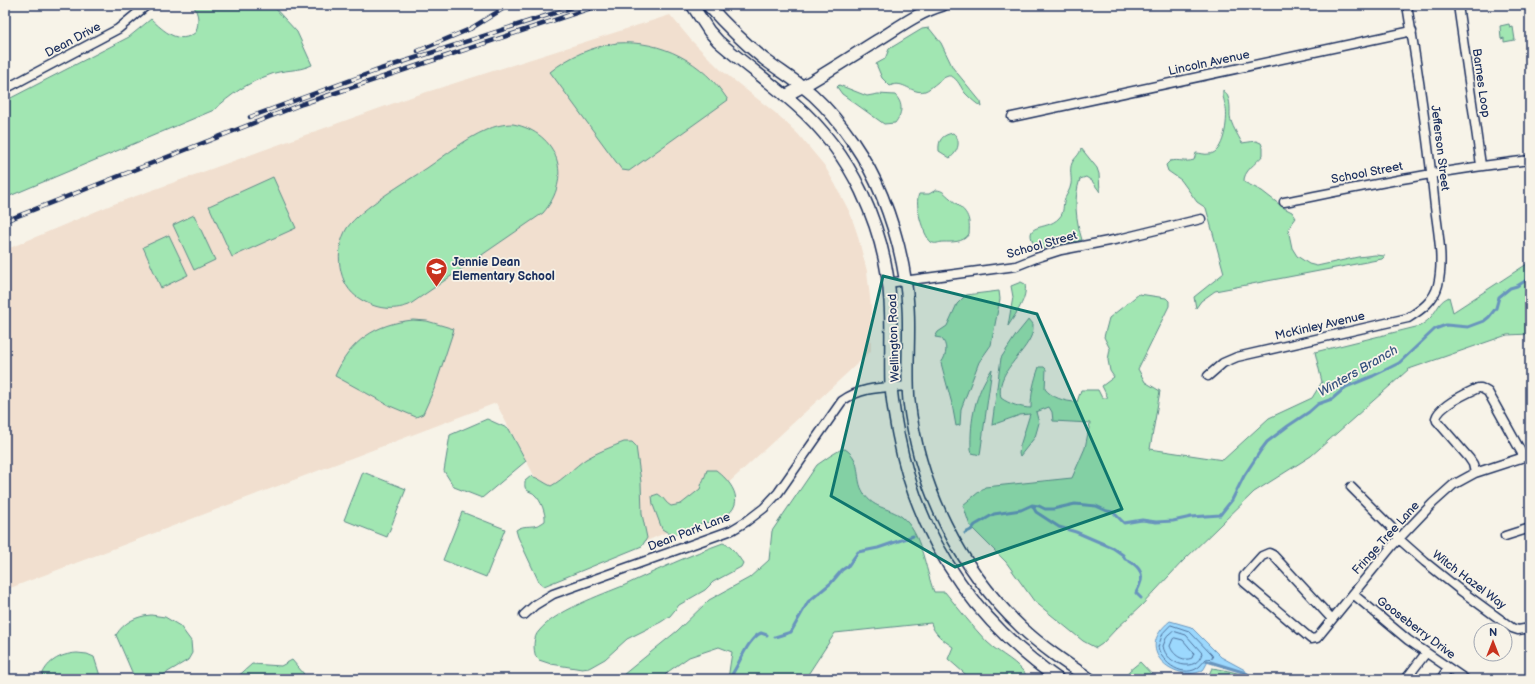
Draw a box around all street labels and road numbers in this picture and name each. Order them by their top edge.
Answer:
street label: Dean Drive [43,19,103,61]
street label: Lincoln Avenue [1167,47,1251,79]
street label: Barnes Loop [1469,48,1493,119]
street label: Jefferson Street [1427,104,1453,192]
street label: School Street [1330,159,1404,187]
street label: School Street [1005,228,1079,262]
street label: Wellington Road [885,293,903,382]
street label: McKinley Avenue [1274,308,1366,344]
street label: Fringe Tree Lane [1349,498,1423,578]
street label: Dean Park Lane [646,509,732,555]
street label: Witch Hazel Way [1429,547,1509,613]
street label: Gooseberry Drive [1374,593,1458,663]

